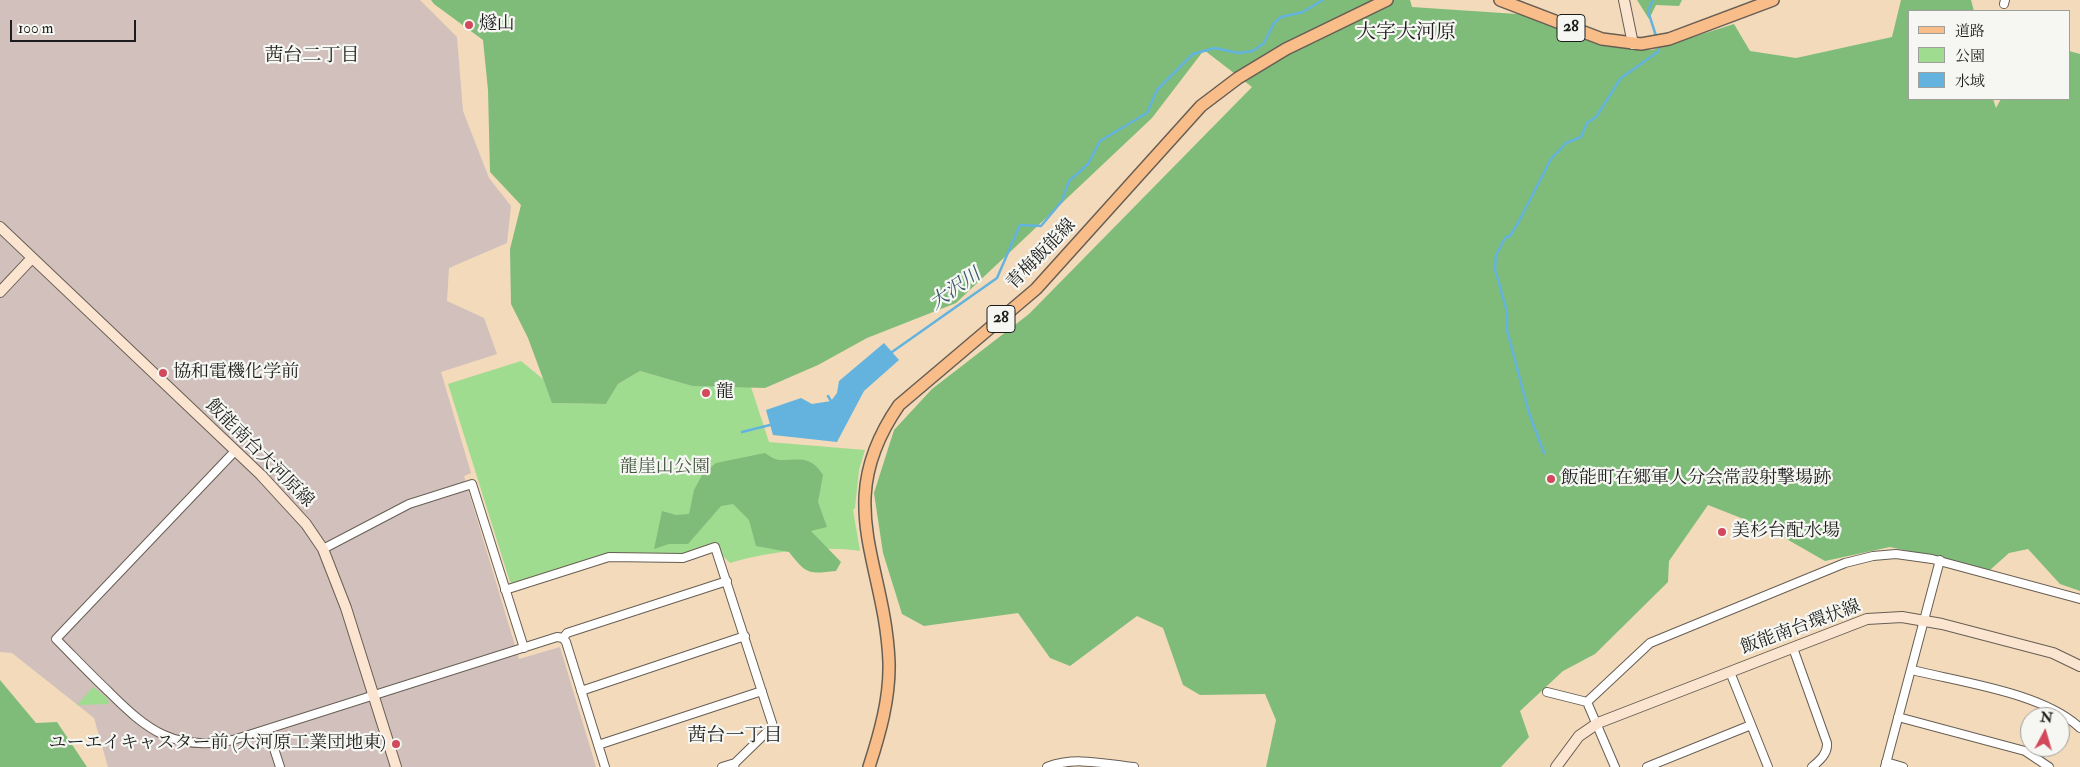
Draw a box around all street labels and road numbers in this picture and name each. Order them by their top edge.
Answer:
road number: 28 [1557,14,1585,42]
street label: 青梅飯能線 [1003,215,1081,295]
road number: 28 [987,306,1015,332]
street label: 飯能南台大河原線 [200,395,318,513]
street label: 飯能南台環状線 [1738,596,1864,660]

